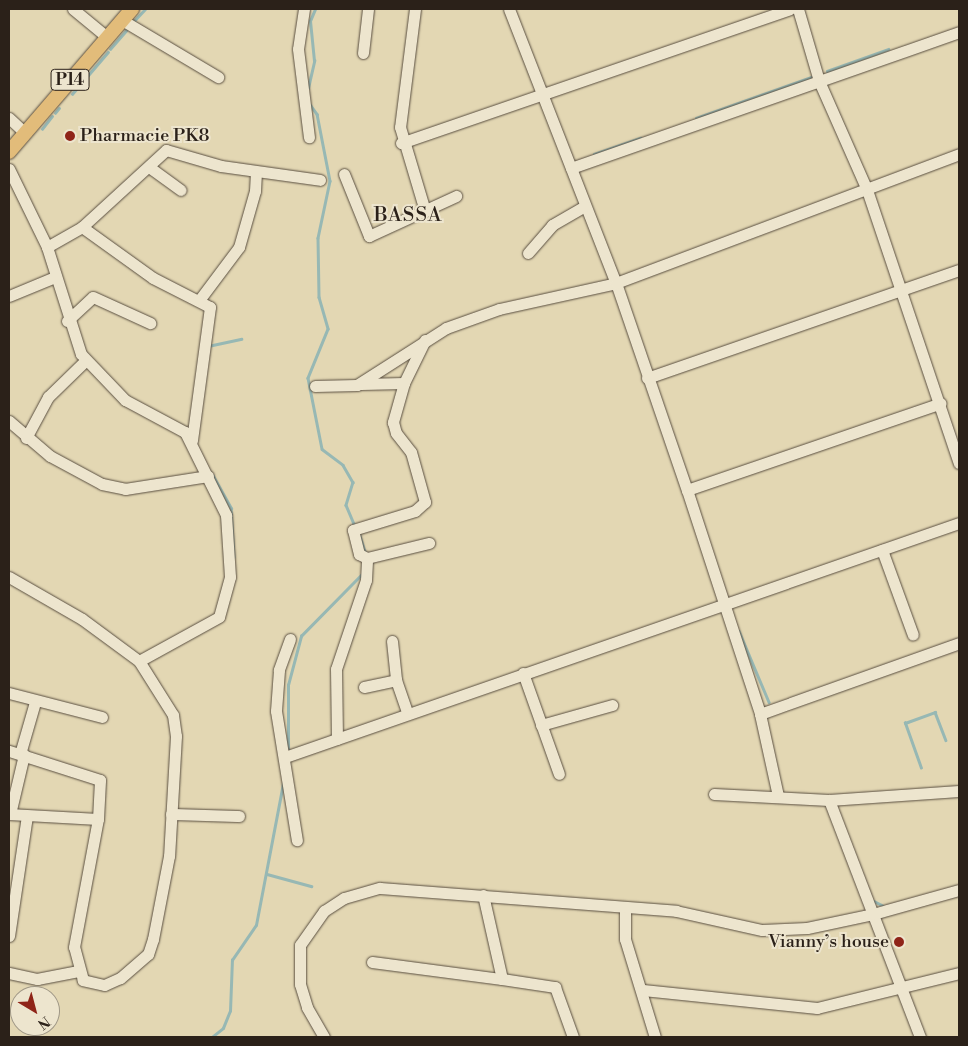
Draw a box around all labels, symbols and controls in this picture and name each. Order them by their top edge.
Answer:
road number: P14 [50,66,90,94]
place label: Pharmacie PK8 [80,125,209,147]
marker: Pharmacie PK8 [64,130,76,142]
district label: BASSA [373,203,443,227]
place label: Vianny’s house [768,931,889,953]
marker: Vianny’s house [893,936,905,948]
north arrow [10,986,60,1036]
text: N [34,1012,53,1033]

